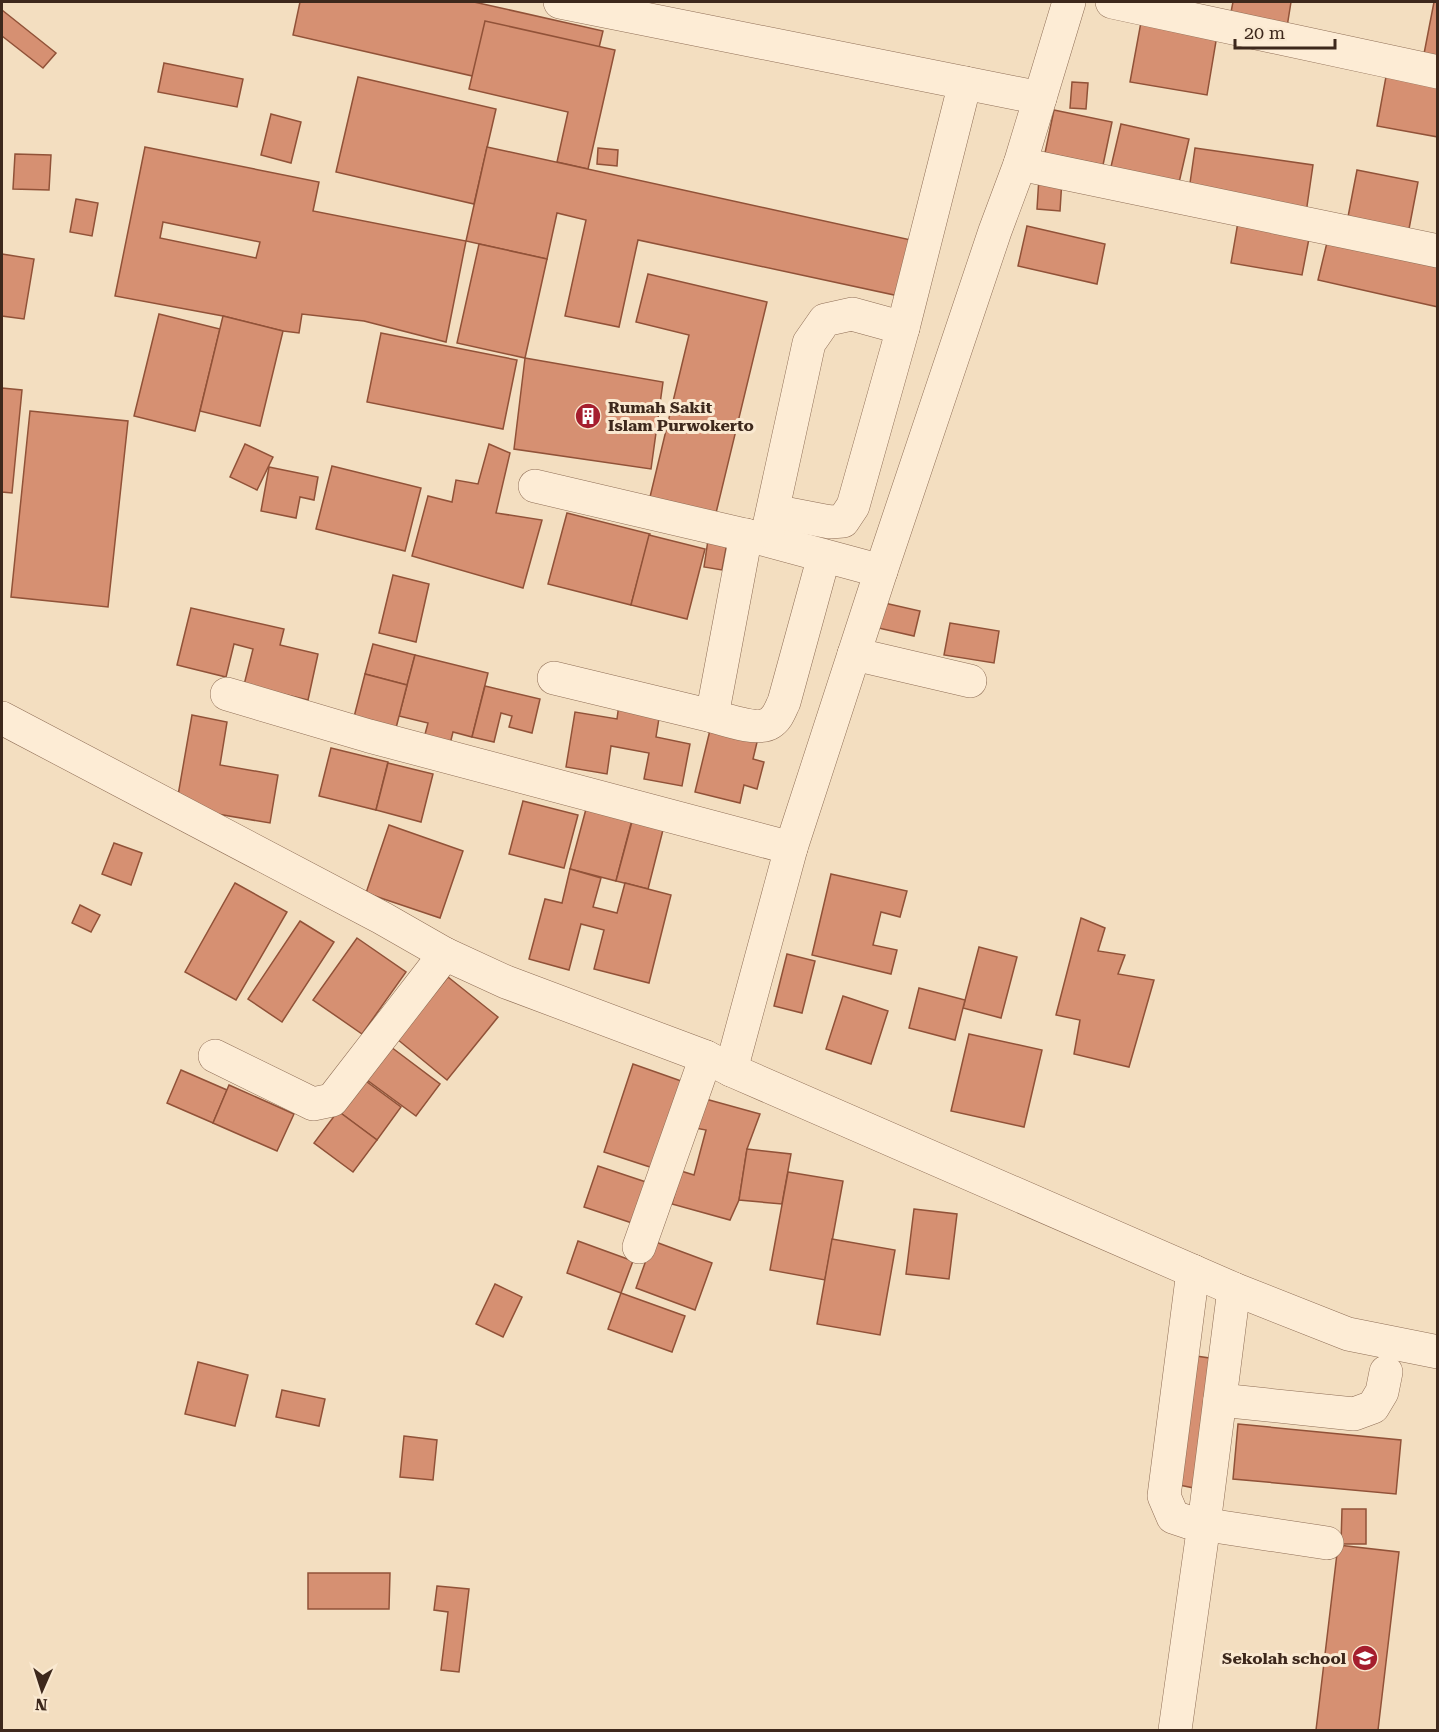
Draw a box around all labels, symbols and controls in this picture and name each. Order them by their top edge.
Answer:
scale bar [1235,12,1336,50]
text: 20 m [1244,22,1285,43]
place label: Rumah Sakit Islam Purwokerto [608,398,754,435]
building icon: Rumah Sakit Islam Purwokerto [573,401,603,431]
school or university icon: Sekolah school [1350,1643,1380,1673]
place label: Sekolah school [1222,1649,1347,1668]
north arrow [12,1660,72,1720]
text: N [35,1695,48,1714]

